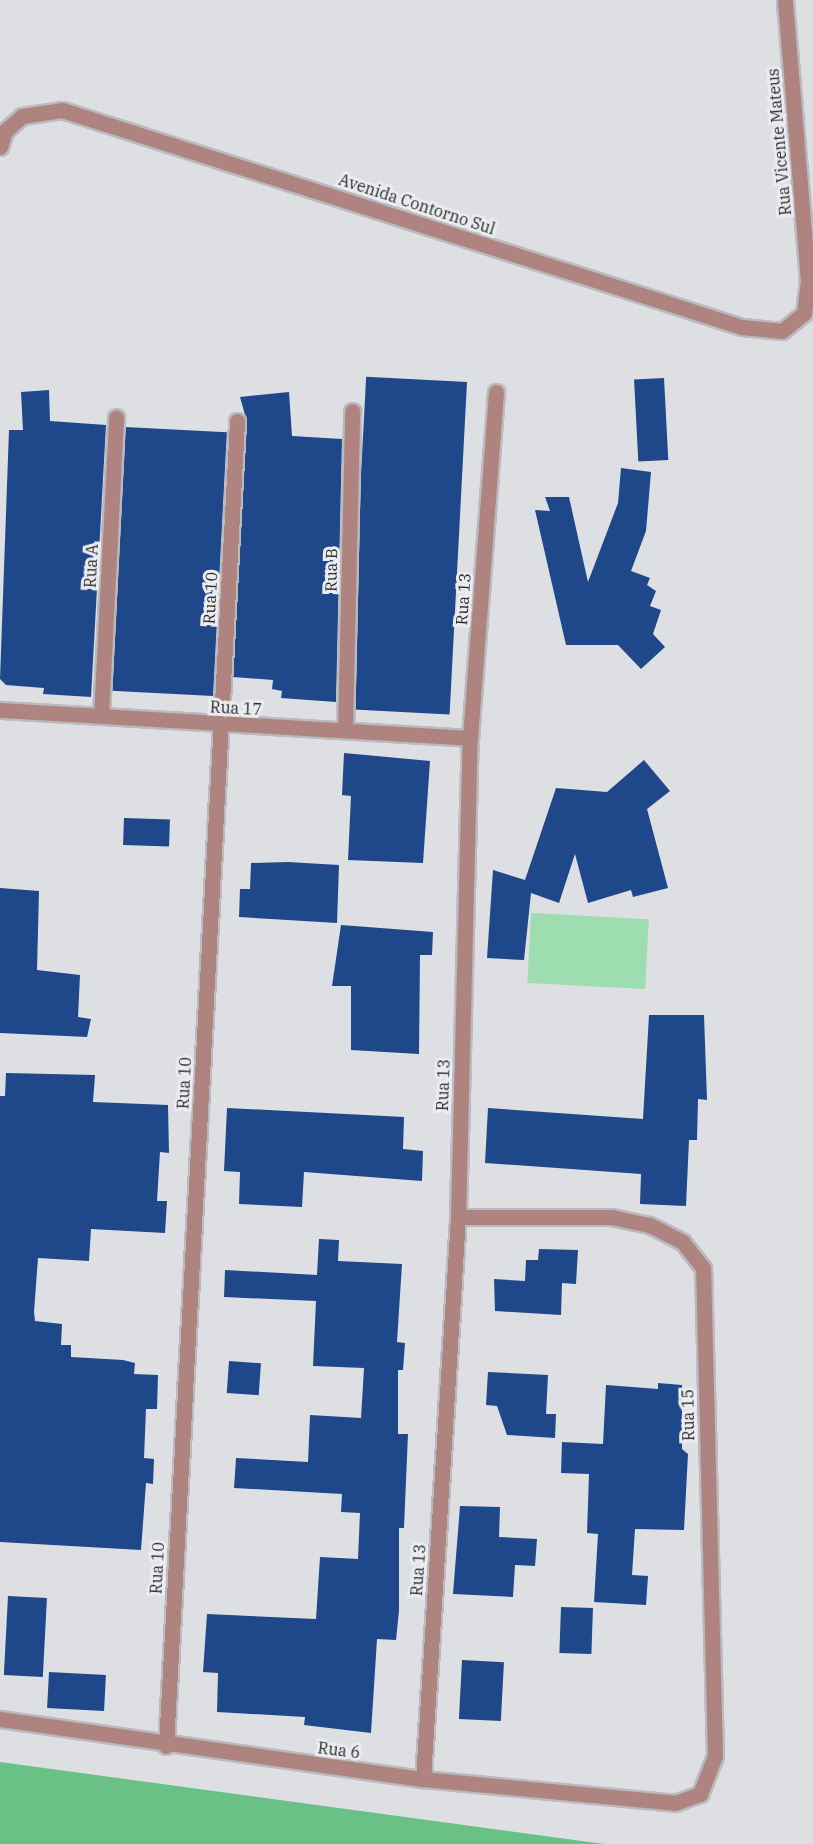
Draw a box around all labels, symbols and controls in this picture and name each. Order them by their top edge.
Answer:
street label: Rua Vicente Mateus [763,68,795,216]
street label: Avenida Contorno Sul [336,170,498,238]
street label: Rua A [80,544,102,588]
street label: Rua B [321,548,341,592]
street label: Rua 10 [199,571,221,625]
street label: Rua 13 [452,572,474,626]
street label: Rua 17 [209,697,263,719]
street label: Rua 10 [173,1056,195,1110]
street label: Rua 13 [432,1059,454,1111]
street label: Rua 15 [678,1389,698,1441]
street label: Rua 10 [146,1541,168,1595]
street label: Rua 13 [407,1543,429,1597]
street label: Rua 6 [317,1738,361,1762]

